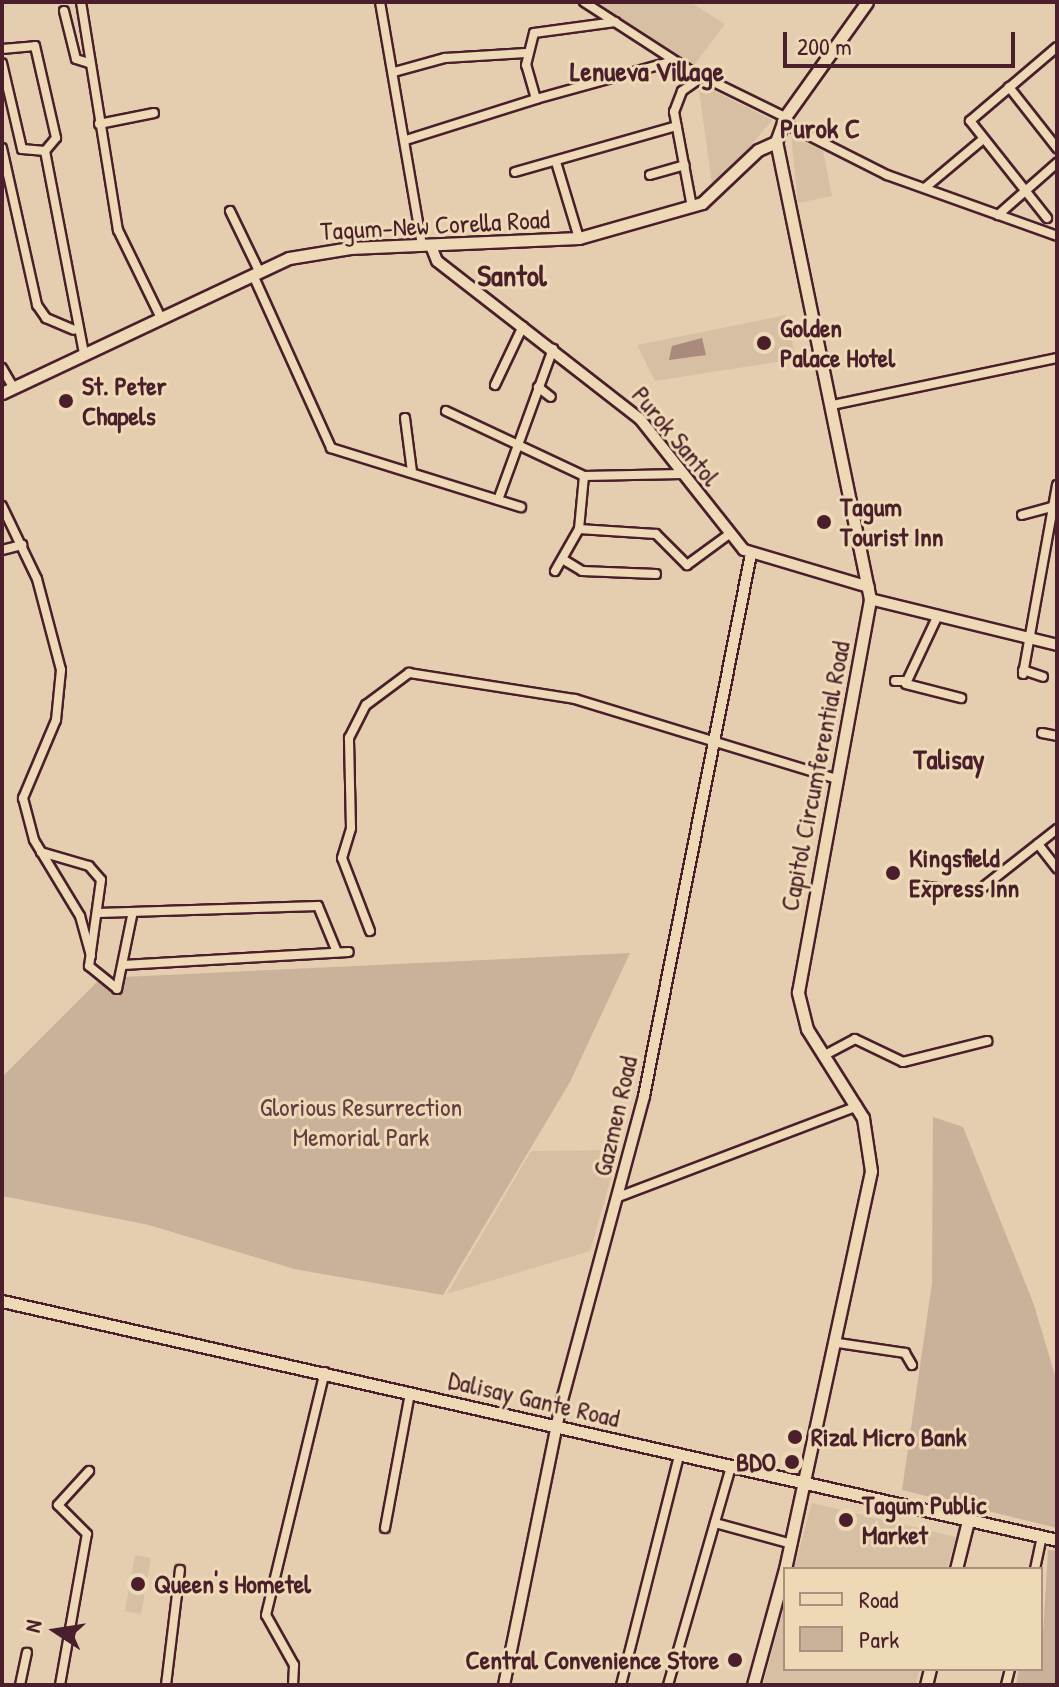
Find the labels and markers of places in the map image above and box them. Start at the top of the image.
place label: Golden Palace Hotel [780,312,895,374]
marker: Golden Palace Hotel [755,334,773,352]
place label: St. Peter Chapels [82,370,167,432]
marker: St. Peter Chapels [57,392,75,410]
place label: Tagum Tourist Inn [840,491,943,552]
marker: Tagum Tourist Inn [815,513,833,531]
place label: Kingsfield Express Inn [909,842,1019,904]
marker: Kingsfield Express Inn [884,864,902,882]
place label: Rizal Micro Bank [811,1421,967,1453]
marker: Rizal Micro Bank [786,1428,804,1446]
place label: BDO [736,1446,776,1478]
marker: BDO [783,1453,801,1471]
place label: Tagum Public Market [862,1489,986,1550]
marker: Tagum Public Market [837,1511,855,1529]
place label: Queen's Hometel [154,1568,311,1600]
marker: Queen's Hometel [129,1575,147,1593]
place label: Central Convenience Store [466,1644,719,1676]
marker: Central Convenience Store [726,1651,744,1669]

